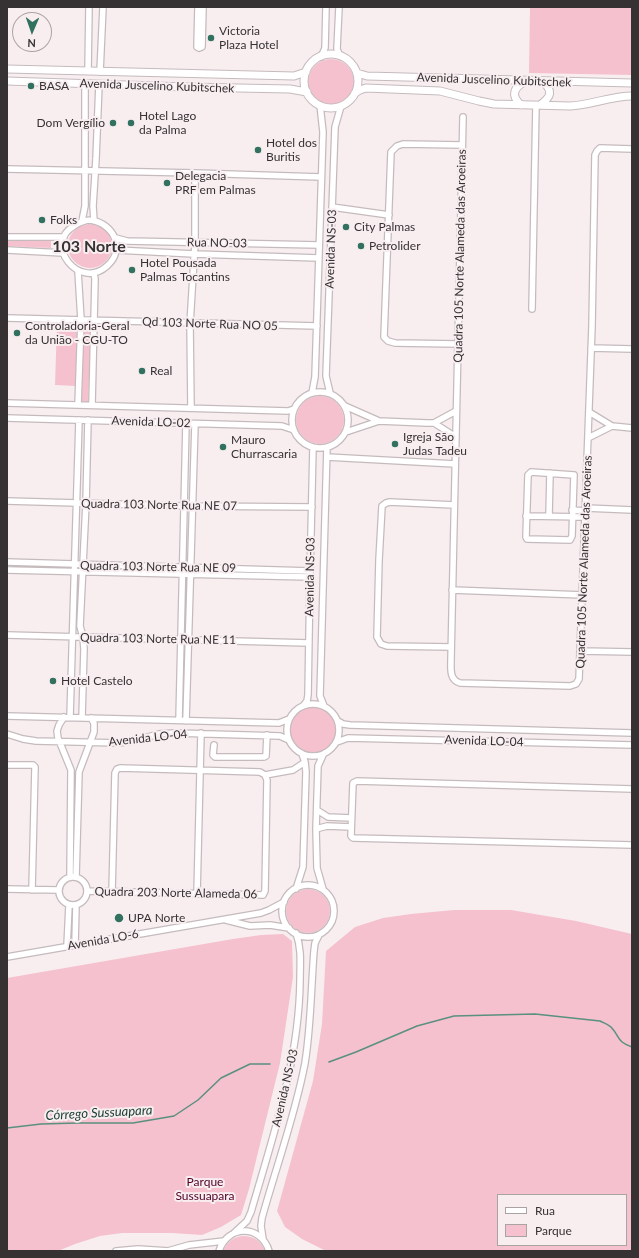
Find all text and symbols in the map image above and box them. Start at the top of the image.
north arrow [12,12,52,52]
place label: Victoria Plaza Hotel [219,24,279,52]
marker: Victoria Plaza Hotel [206,33,216,43]
text: N [27,37,36,50]
street label: Avenida Juscelino Kubitschek [416,70,572,90]
street label: Avenida Juscelino Kubitschek [79,76,235,96]
place label: BASA [39,79,69,93]
marker: BASA [26,81,36,91]
place label: Hotel Lago da Palma [139,109,196,137]
place label: Dom Vergílio [37,116,105,130]
marker: Dom Vergílio [108,118,118,128]
marker: Hotel Lago da Palma [126,118,136,128]
place label: Hotel dos Buritis [266,136,317,164]
marker: Hotel dos Buritis [253,145,263,155]
street label: Quadra 105 Norte Alameda das Aroeiras [451,149,469,363]
place label: Delegacia PRF em Palmas [175,169,256,197]
marker: Delegacia PRF em Palmas [162,178,172,188]
street label: Avenida NS-03 [322,209,340,289]
place label: Folks [50,213,77,227]
marker: Folks [37,215,47,225]
place label: City Palmas [354,220,415,234]
marker: City Palmas [341,222,351,232]
street label: Rua NO-03 [187,235,247,251]
district label: 103 Norte [52,237,126,257]
place label: Petrolider [369,239,421,253]
marker: Petrolider [356,241,366,251]
place label: Hotel Pousada Palmas Tocantins [140,256,230,284]
marker: Hotel Pousada Palmas Tocantins [127,265,137,275]
street label: Qd 103 Norte Rua NO 05 [142,314,278,334]
place label: Controladoria-Geral da União - CGU-TO [25,319,130,347]
marker: Controladoria-Geral da União - CGU-TO [12,328,22,338]
place label: Real [150,364,172,378]
marker: Real [137,366,147,376]
street label: Avenida LO-02 [111,413,191,431]
place label: Igreja São Judas Tadeu [403,430,467,458]
place label: Mauro Churrascaria [231,433,297,461]
marker: Igreja São Judas Tadeu [390,439,400,449]
marker: Mauro Churrascaria [218,442,228,452]
street label: Quadra 105 Norte Alameda das Aroeiras [573,455,595,669]
street label: Quadra 103 Norte Rua NE 07 [81,496,237,514]
street label: Avenida NS-03 [302,537,318,617]
street label: Quadra 103 Norte Rua NE 09 [80,558,236,576]
street label: Quadra 103 Norte Rua NE 11 [80,630,236,648]
place label: Hotel Castelo [61,674,133,688]
marker: Hotel Castelo [48,676,58,686]
street label: Avenida LO-04 [108,727,188,749]
street label: Avenida LO-04 [444,732,524,750]
street label: Quadra 203 Norte Alameda 06 [95,884,257,902]
place label: UPA Norte [128,911,185,925]
marker: UPA Norte [113,912,125,924]
street label: Avenida LO-6 [66,927,140,953]
street label: Avenida NS-03 [269,1048,301,1128]
water label: Córrego Sussuapara [45,1102,153,1124]
park label: Parque Sussuapara [175,1175,235,1203]
legend [497,1194,627,1246]
text: Rua [535,1203,555,1218]
text: Parque [535,1223,572,1238]

